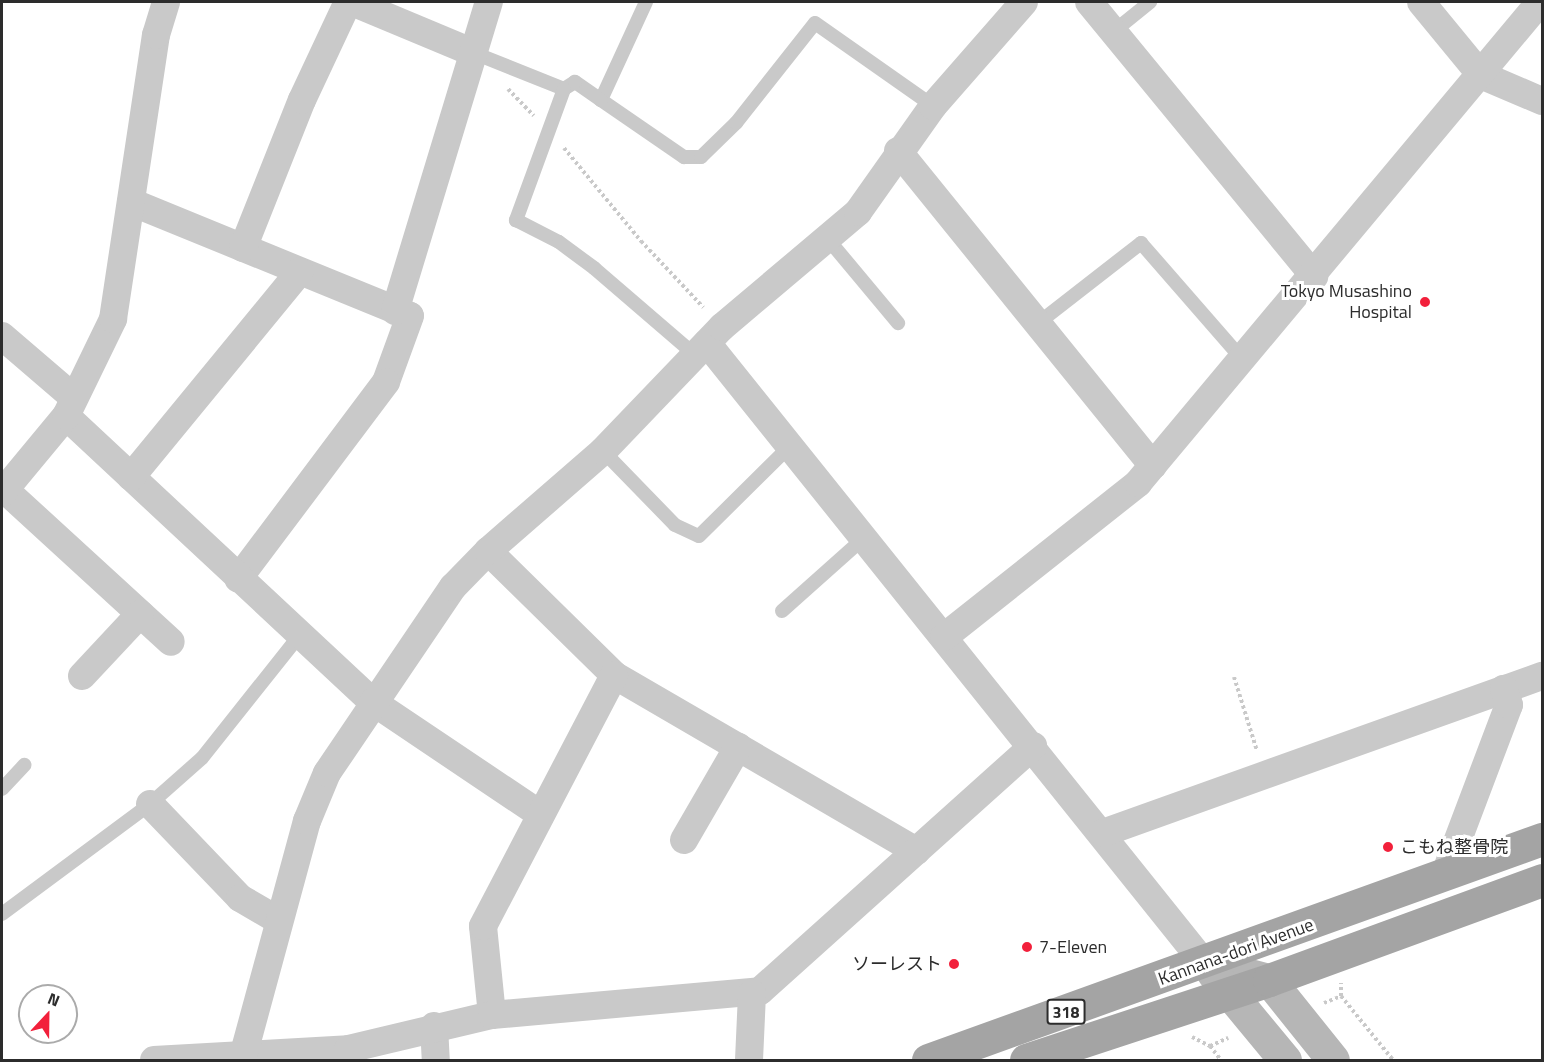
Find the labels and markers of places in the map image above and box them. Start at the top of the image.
place label: Tokyo Musashino Hospital [1281,281,1412,324]
marker: Tokyo Musashino Hospital [1416,293,1434,311]
place label: こもね整骨院 [1400,836,1508,858]
marker: こもね整骨院 [1381,840,1395,854]
place label: 7-Eleven [1039,936,1107,958]
marker: 7-Eleven [1020,940,1034,954]
place label: ソーレスト [852,953,942,975]
marker: ソーレスト [947,957,961,971]

